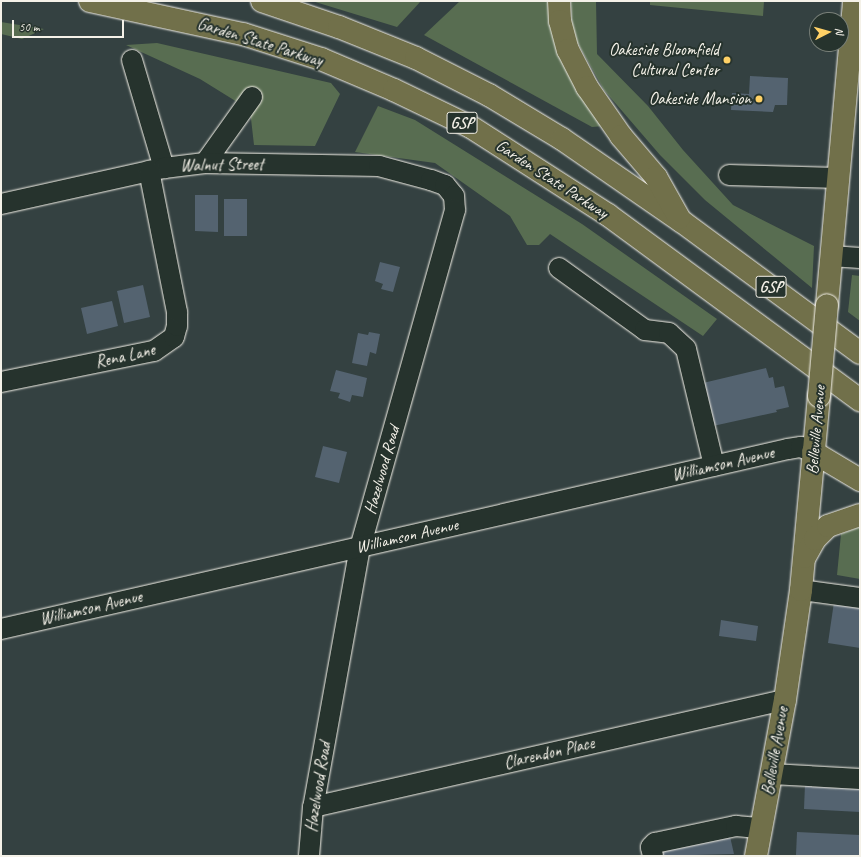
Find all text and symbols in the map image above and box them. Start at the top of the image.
scale bar [14,12,126,38]
north arrow [809,12,849,52]
street label: Garden State Parkway [194,13,326,71]
text: 50 m [19,19,39,35]
text: N [833,27,847,35]
place label: Oakeside Bloomfield Cultural Center [609,40,719,80]
marker: Oakeside Bloomfield Cultural Center [722,55,732,65]
place label: Oakeside Mansion [648,89,751,109]
marker: Oakeside Mansion [754,94,764,104]
road number: GSP [446,109,478,137]
street label: Garden State Parkway [491,135,613,223]
street label: Walnut Street [180,154,264,176]
road number: GSP [755,273,787,301]
street label: Rena Lane [93,339,157,373]
street label: Belleville Avenue [802,385,830,475]
street label: Hazelwood Road [360,424,404,516]
street label: Williamson Avenue [670,442,776,486]
street label: Williamson Avenue [354,514,460,558]
street label: Williamson Avenue [38,586,144,630]
street label: Belleville Avenue [757,705,793,797]
street label: Clarendon Place [502,733,596,773]
street label: Hazelwood Road [301,741,335,833]

